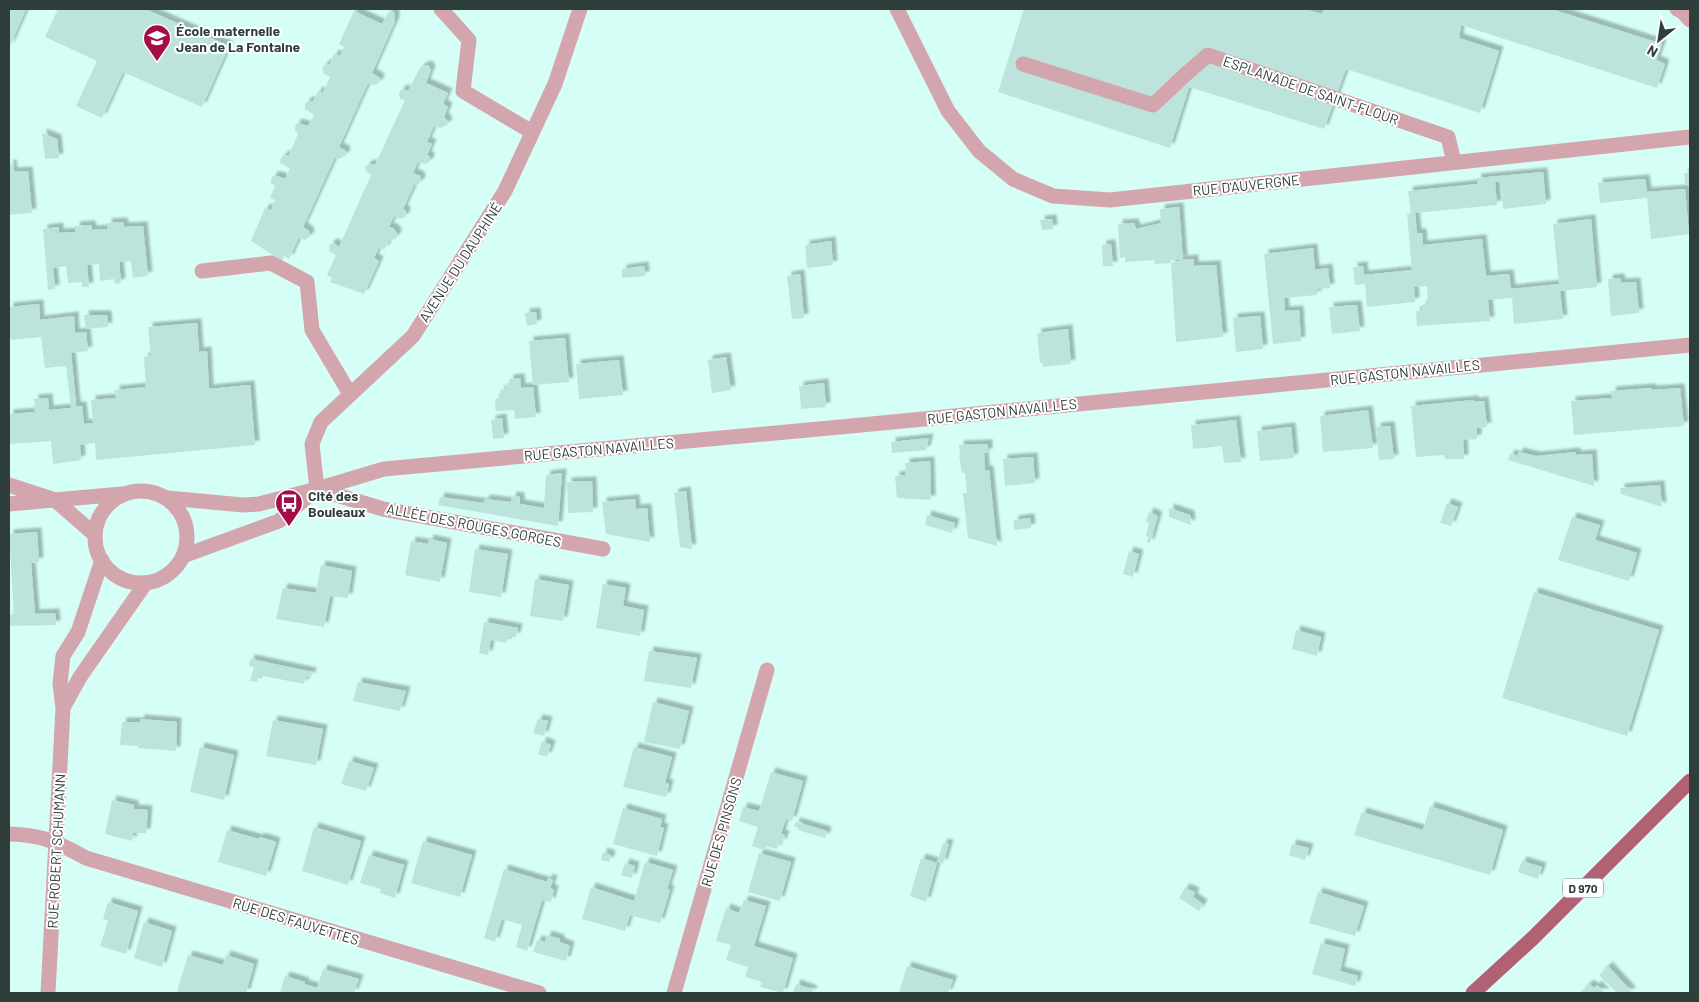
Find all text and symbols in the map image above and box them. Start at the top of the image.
north arrow [1634,15,1684,65]
place label: École maternelle Jean de La Fontaine [176,22,301,55]
school or university icon: École maternelle Jean de La Fontaine [142,23,172,62]
text: N [1644,42,1661,61]
street label: ESPLANADE DE SAINT-FLOUR [1221,52,1401,128]
street label: RUE D'AUVERGNE [1192,171,1300,199]
street label: AVENUE DU DAUPHINÉ [415,199,505,325]
street label: RUE GASTON NAVAILLES [1329,356,1481,388]
street label: RUE GASTON NAVAILLES [926,395,1078,427]
street label: RUE GASTON NAVAILLES [523,434,675,464]
place label: Cité des Bouleaux [308,487,366,520]
bus stop icon: Cité des Bouleaux [274,488,304,527]
street label: ALLÉE DES ROUGES GORGES [385,500,563,550]
street label: RUE ROBERT SCHUMANN [43,773,69,929]
street label: RUE DES PINSONS [697,775,745,889]
road number: D 970 [1563,878,1603,898]
street label: RUE DES FAUVETTES [231,894,361,948]

